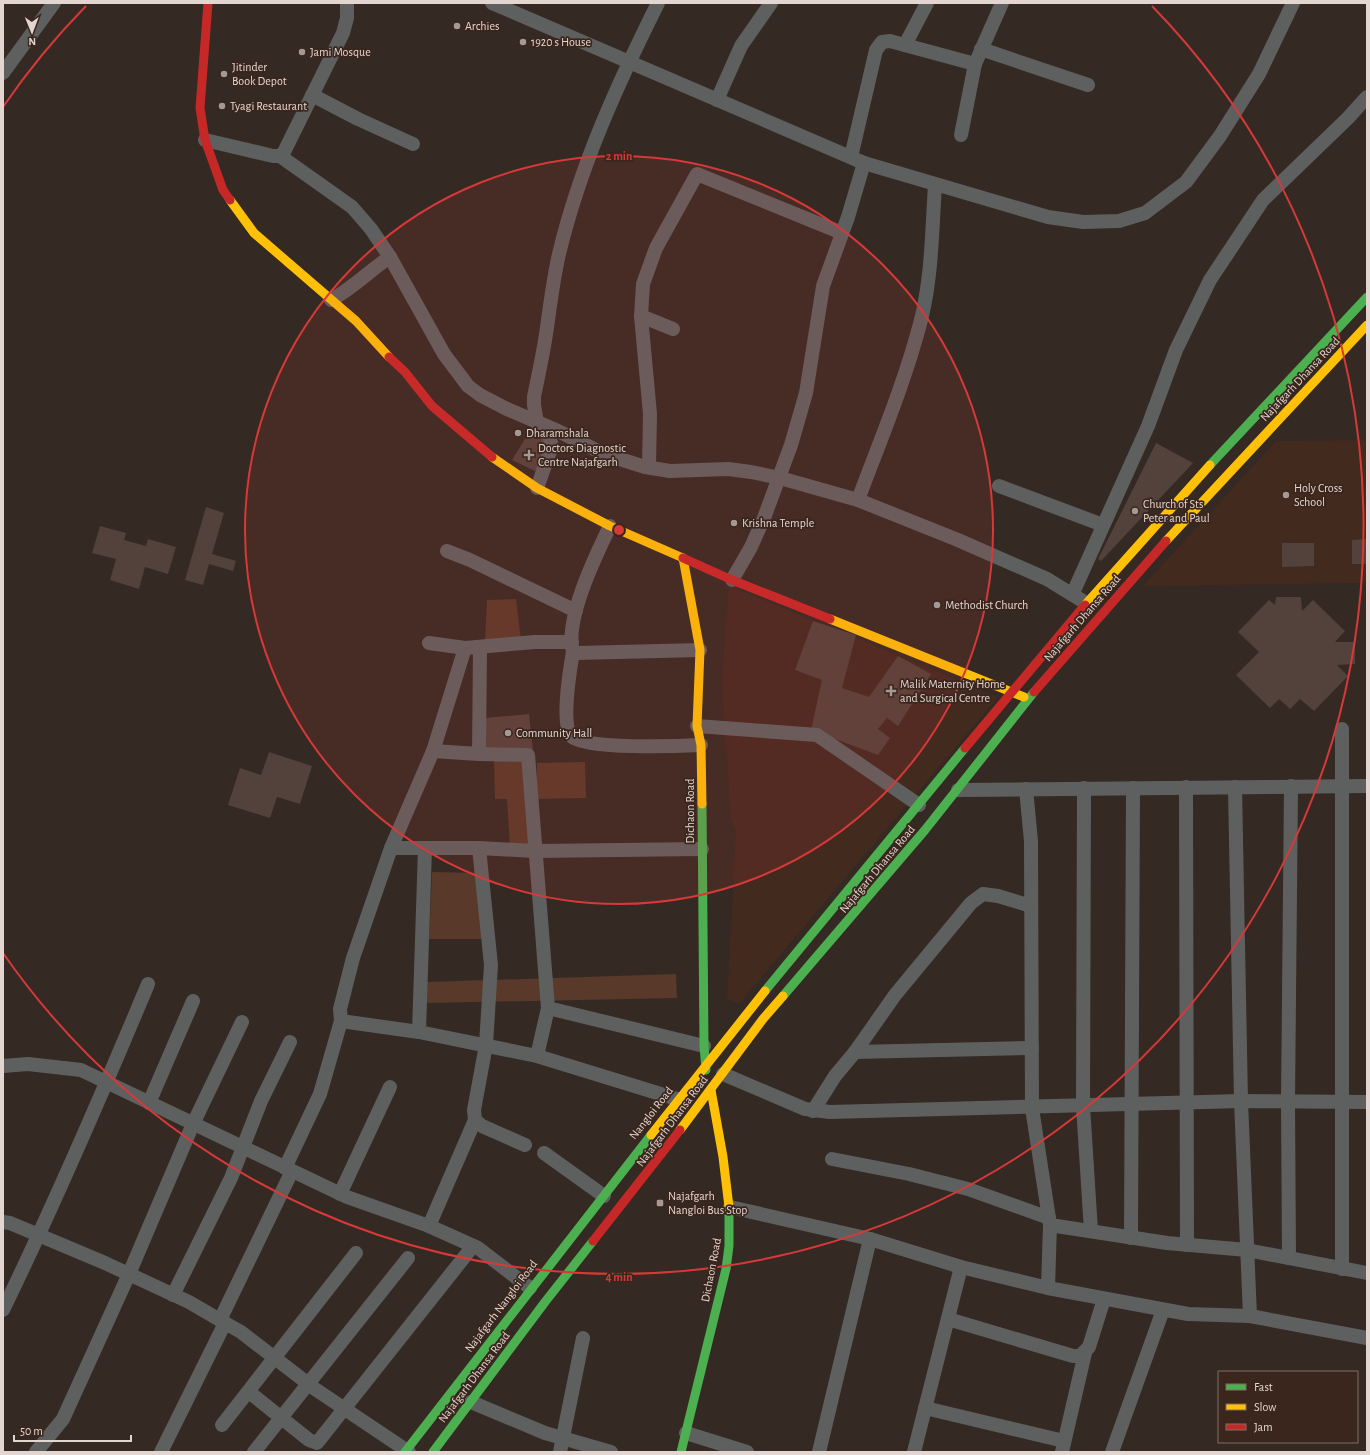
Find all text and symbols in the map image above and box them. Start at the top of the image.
north arrow [12,12,52,52]
place label: Archies [465,20,499,32]
marker: Archies [452,21,462,31]
text: N [28,36,36,47]
place label: 1920 s House [531,36,591,48]
marker: 1920 s House [518,37,528,47]
place label: Jami Mosque [310,46,371,58]
marker: Jami Mosque [297,47,307,57]
place label: Jitinder Book Depot [232,61,287,87]
marker: Jitinder Book Depot [219,69,229,79]
place label: Tyagi Restaurant [230,100,307,113]
marker: Tyagi Restaurant [217,101,227,111]
text: 2 min [606,150,632,162]
street label: Najafgarh Dhansa Road [1258,335,1343,424]
place label: Dharamshala [526,427,589,439]
marker: Dharamshala [513,428,523,438]
place label: Doctors Diagnostic Centre Najafgarh [538,442,626,469]
marker: Doctors Diagnostic Centre Najafgarh [523,449,535,461]
place label: Holy Cross School [1294,482,1343,508]
marker: Holy Cross School [1281,490,1291,500]
place label: Church of Sts Peter and Paul [1143,498,1210,524]
marker: Church of Sts Peter and Paul [1130,506,1140,516]
place label: Krishna Temple [742,517,814,529]
marker: Krishna Temple [729,518,739,528]
centre of rings [612,523,626,537]
street label: Najafgarh Dhansa Road [1041,572,1123,664]
place label: Methodist Church [945,599,1028,611]
marker: Methodist Church [932,600,942,610]
place label: Malik Maternity Home and Surgical Centre [900,678,1005,704]
marker: Malik Maternity Home and Surgical Centre [885,685,897,697]
place label: Community Hall [516,727,592,740]
marker: Community Hall [503,728,513,738]
street label: Dichaon Road [684,779,696,843]
street label: Najafgarh Dhansa Road [837,823,918,916]
street label: Najafgarh Dhansa Road [634,1073,711,1169]
street label: Nangloi Road [627,1084,675,1142]
place label: Najafgarh Nangloi Bus Stop [668,1190,747,1216]
marker: Najafgarh Nangloi Bus Stop [655,1198,665,1208]
street label: Dichaon Road [699,1237,723,1303]
street label: Najafgarh Nangloi Road [463,1258,540,1355]
text: 4 min [605,1271,633,1283]
street label: Najafgarh Dhansa Road [436,1329,513,1425]
legend [1218,1371,1358,1443]
text: Fast [1254,1381,1273,1393]
text: Slow [1254,1401,1276,1413]
scale bar [14,1417,131,1443]
text: Jam [1254,1421,1273,1433]
text: 50 m [20,1425,43,1437]

